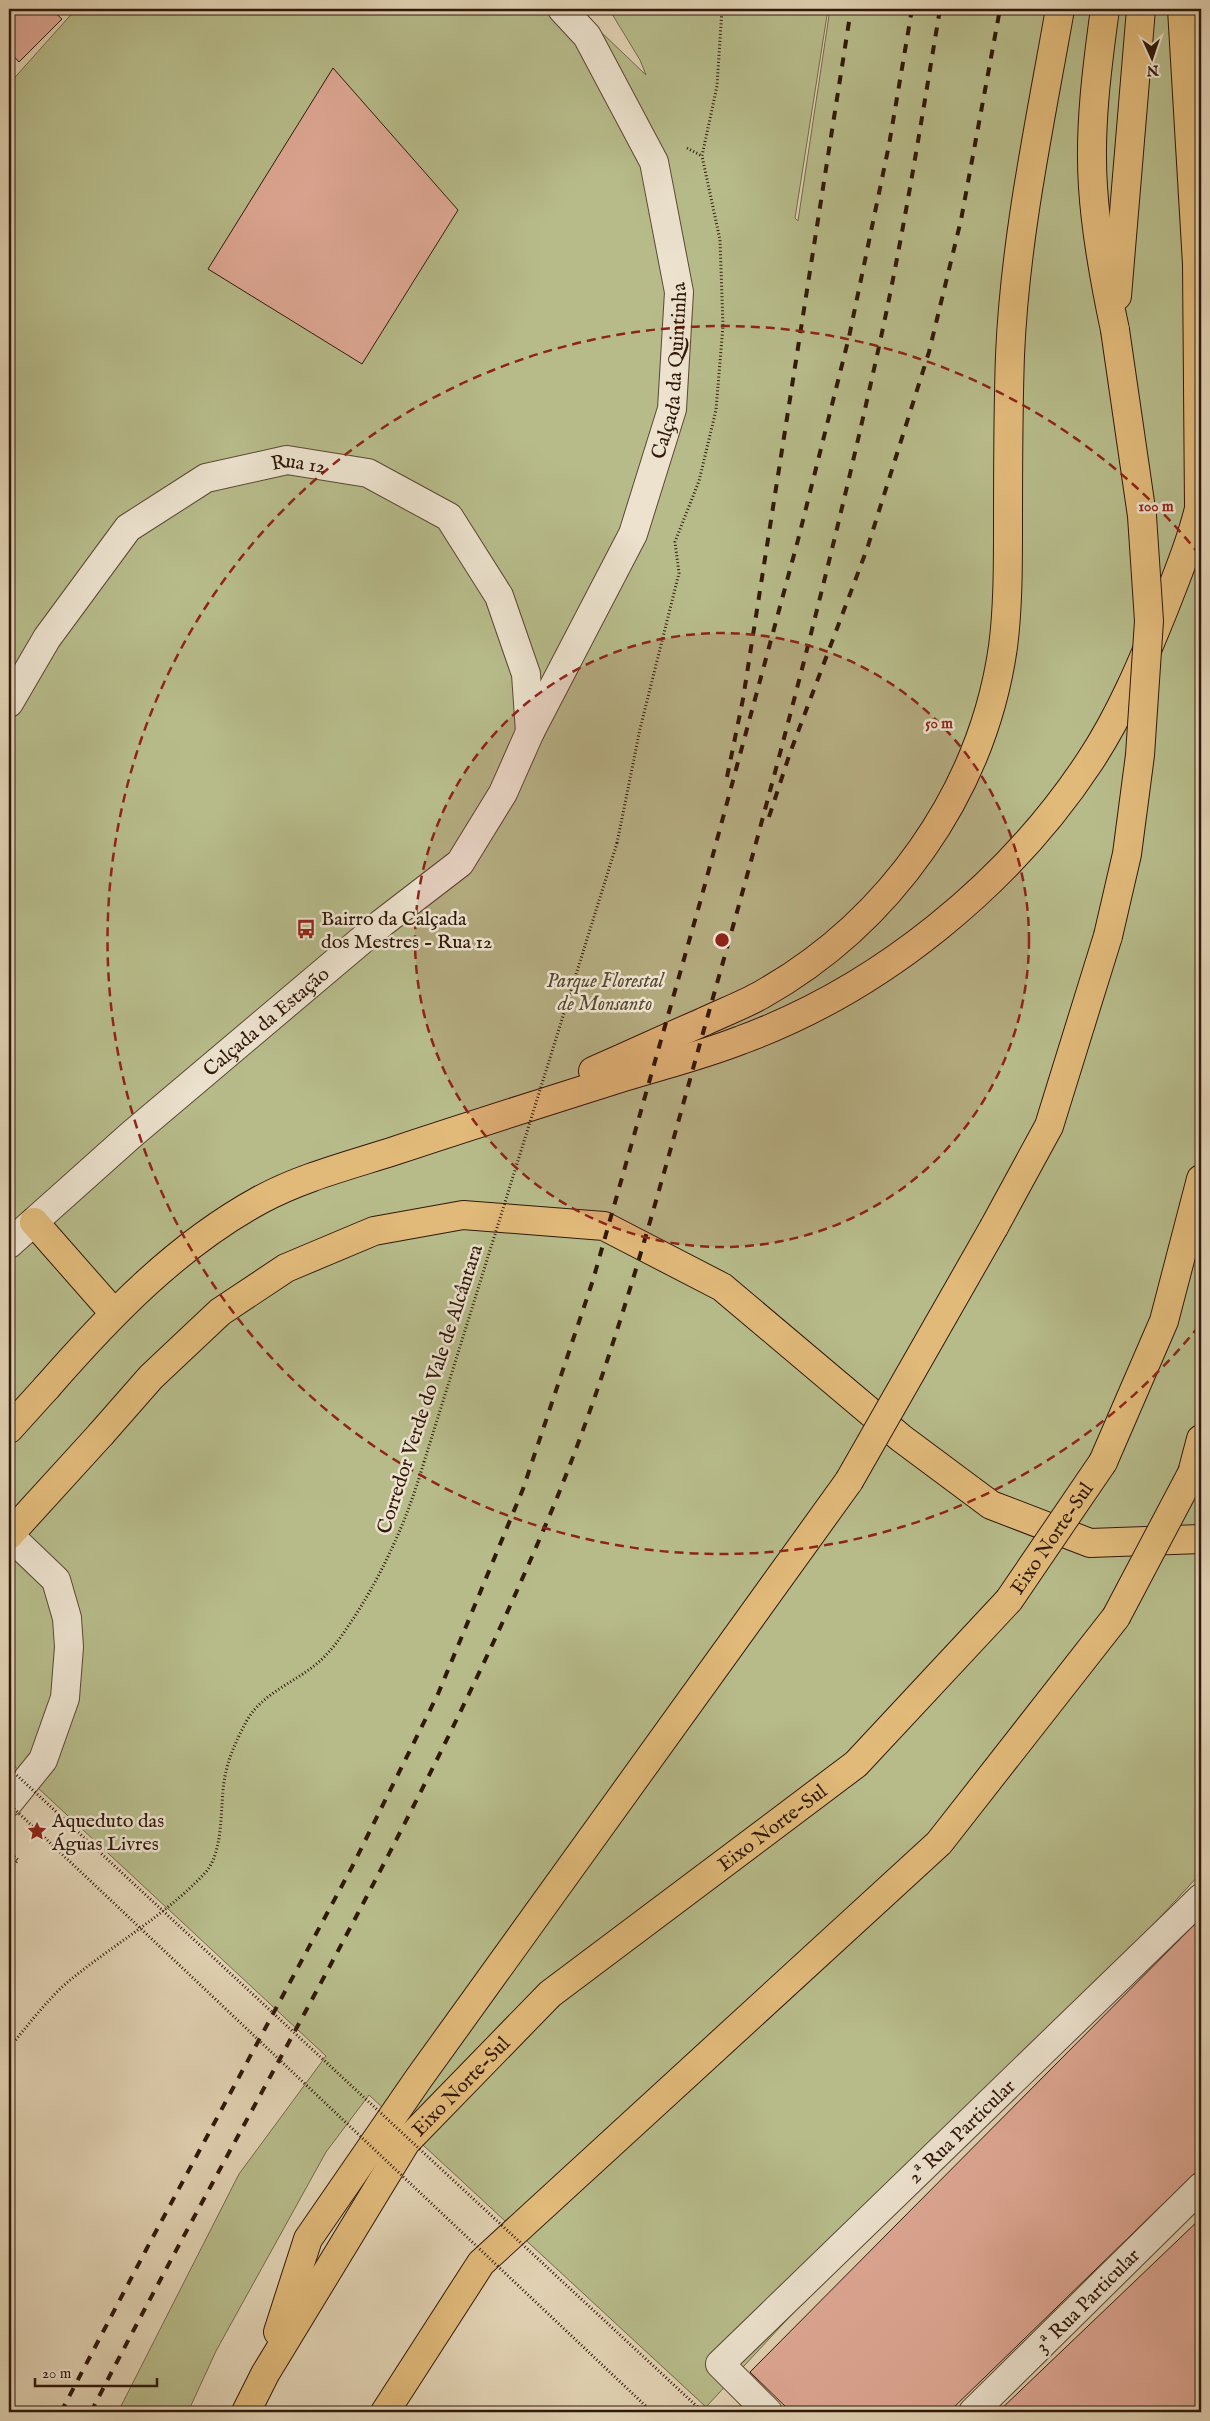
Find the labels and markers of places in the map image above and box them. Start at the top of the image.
place label: Bairro da Calçada dos Mestres - Rua 12 [321,907,492,955]
bus stop icon: Bairro da Calçada dos Mestres - Rua 12 [295,918,317,940]
centre of rings [713,931,731,949]
place label: Aqueduto das Águas Livres [51,1809,164,1857]
place icon: Aqueduto das Águas Livres [26,1820,48,1842]

